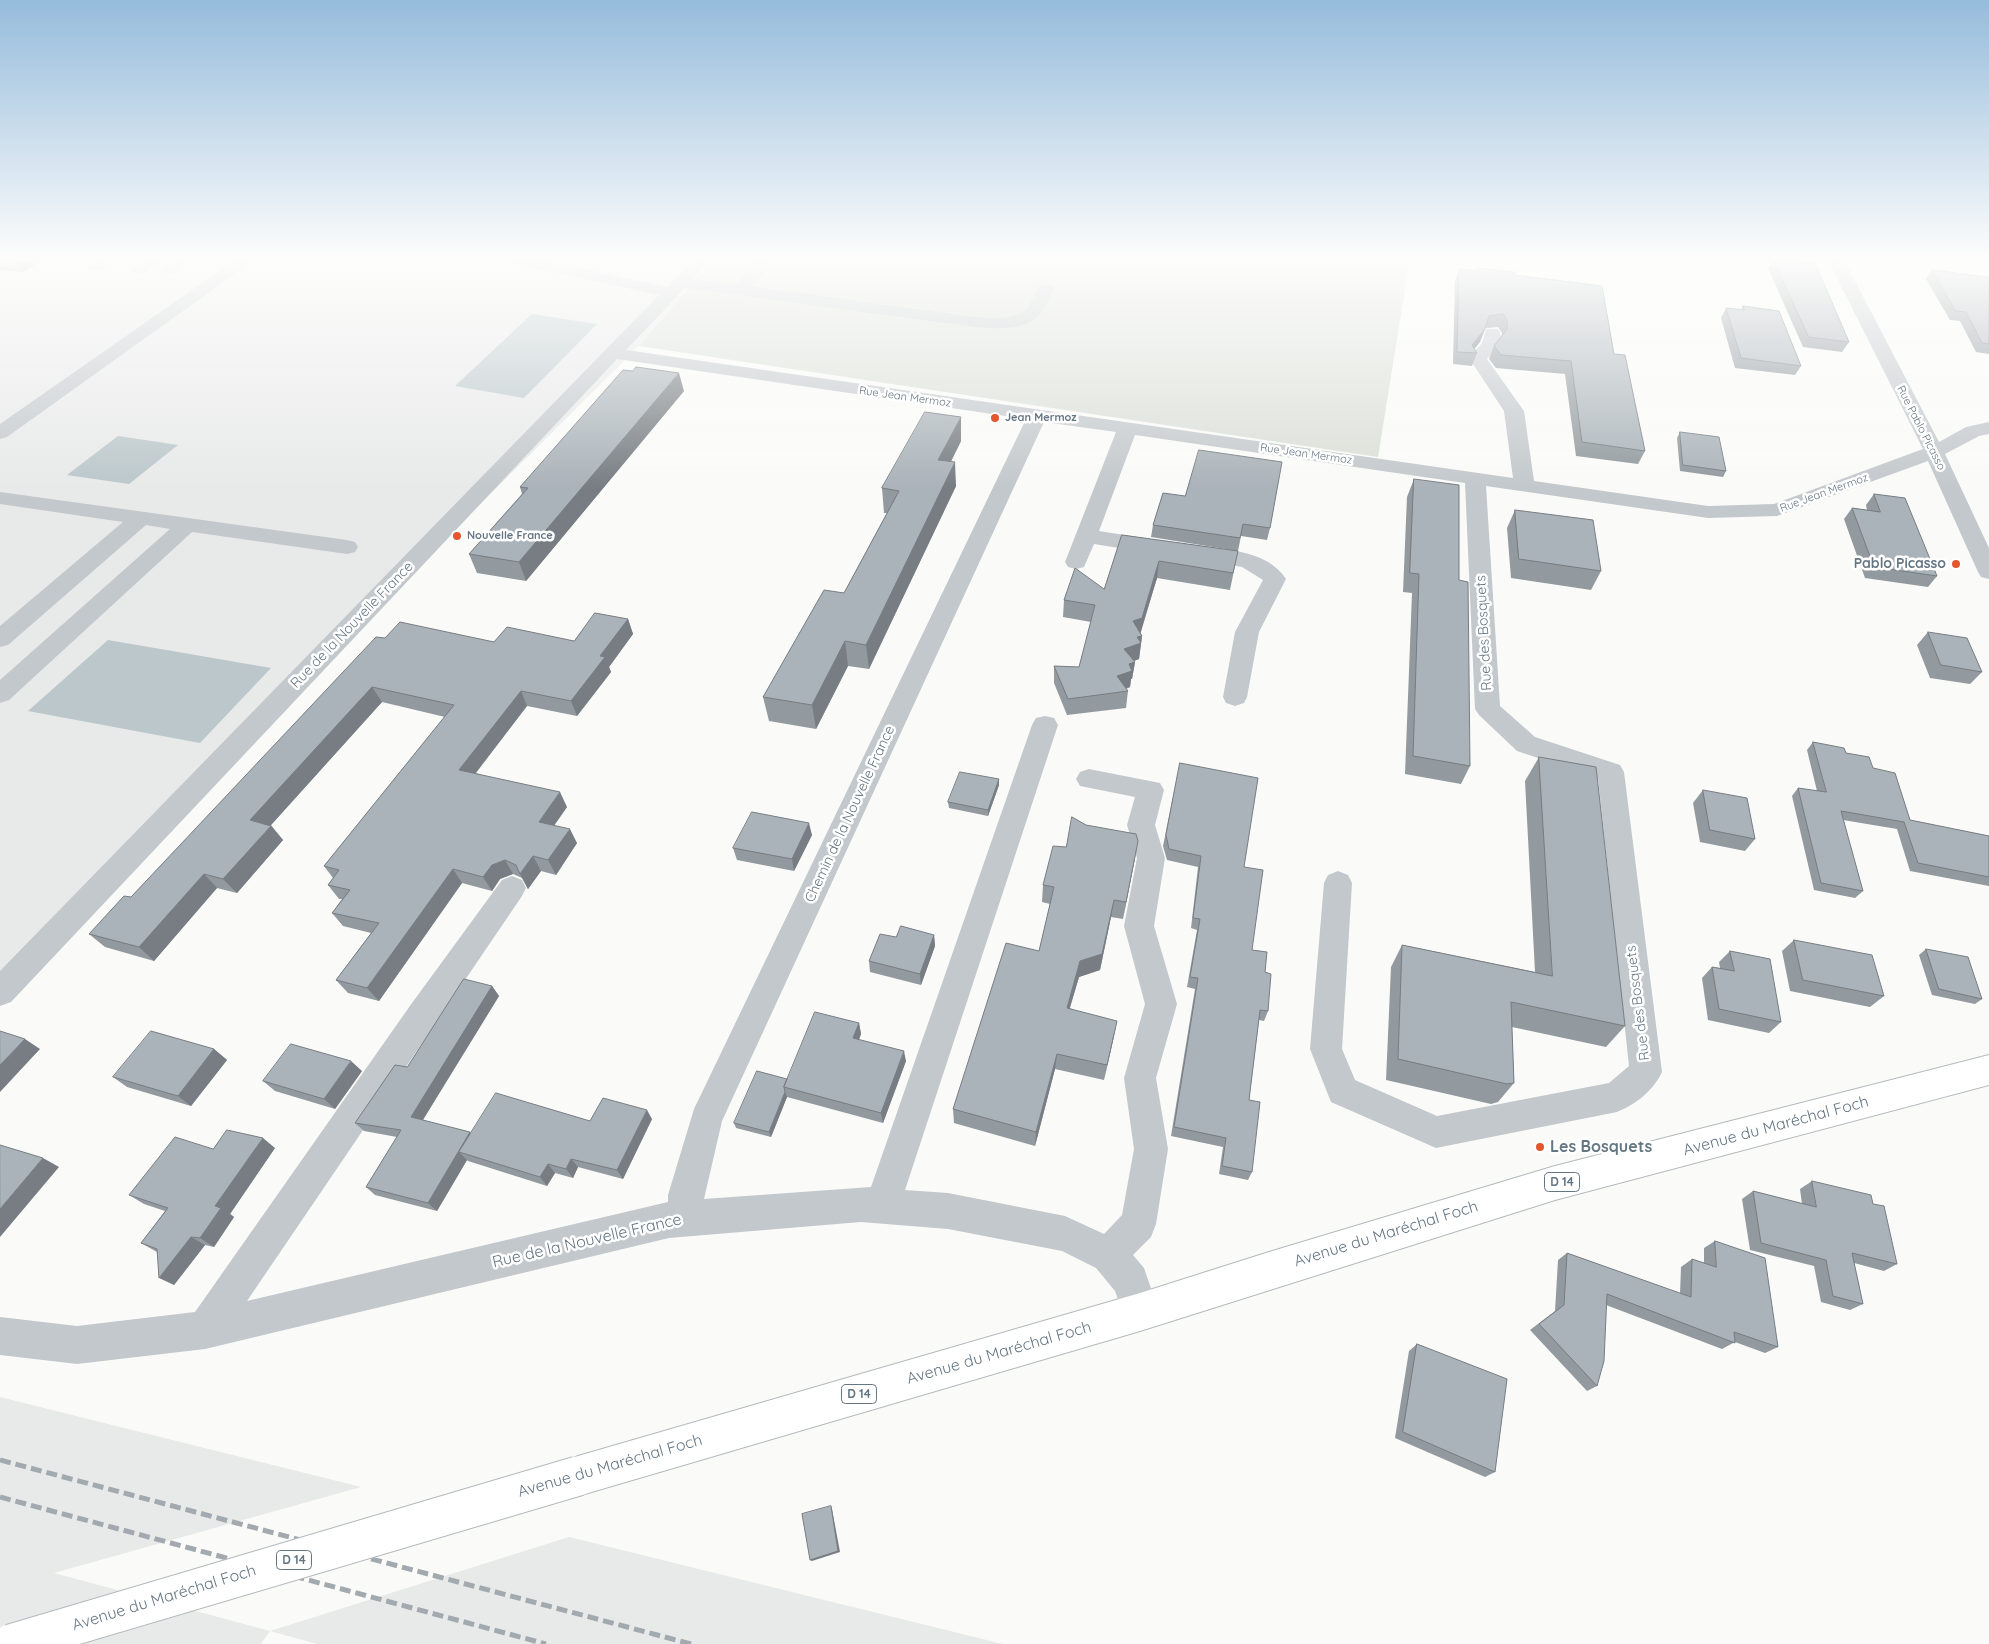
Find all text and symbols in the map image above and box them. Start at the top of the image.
street label: Rue Jean Mermoz [858,384,952,410]
street label: Rue Pablo Picasso [1894,384,1948,472]
place label: Jean Mermoz [1005,411,1077,425]
marker: Jean Mermoz [989,412,1001,424]
street label: Rue Jean Mermoz [1259,441,1353,467]
street label: Rue Jean Mermoz [1778,471,1870,515]
place label: Nouvelle France [467,529,553,543]
marker: Nouvelle France [451,530,463,542]
place label: Pablo Picasso [1854,556,1946,572]
street label: Rue de la Nouvelle France [287,558,417,692]
marker: Pablo Picasso [1950,558,1962,570]
street label: Rue des Bosquets [1473,575,1495,691]
street label: Chemin de la Nouvelle France [802,723,898,905]
street label: Rue des Bosquets [1623,945,1653,1061]
street label: Avenue du Maréchal Foch [1681,1092,1871,1160]
place label: Les Bosquets [1550,1137,1652,1157]
marker: Les Bosquets [1534,1141,1546,1153]
road number: D 14 [1544,1172,1580,1192]
street label: Avenue du Maréchal Foch [1292,1197,1480,1271]
street label: Rue de la Nouvelle France [491,1210,683,1272]
street label: Avenue du Maréchal Foch [904,1317,1094,1389]
road number: D 14 [842,1385,876,1404]
street label: Avenue du Maréchal Foch [515,1430,705,1502]
road number: D 14 [276,1550,312,1570]
street label: Avenue du Maréchal Foch [70,1561,258,1635]

